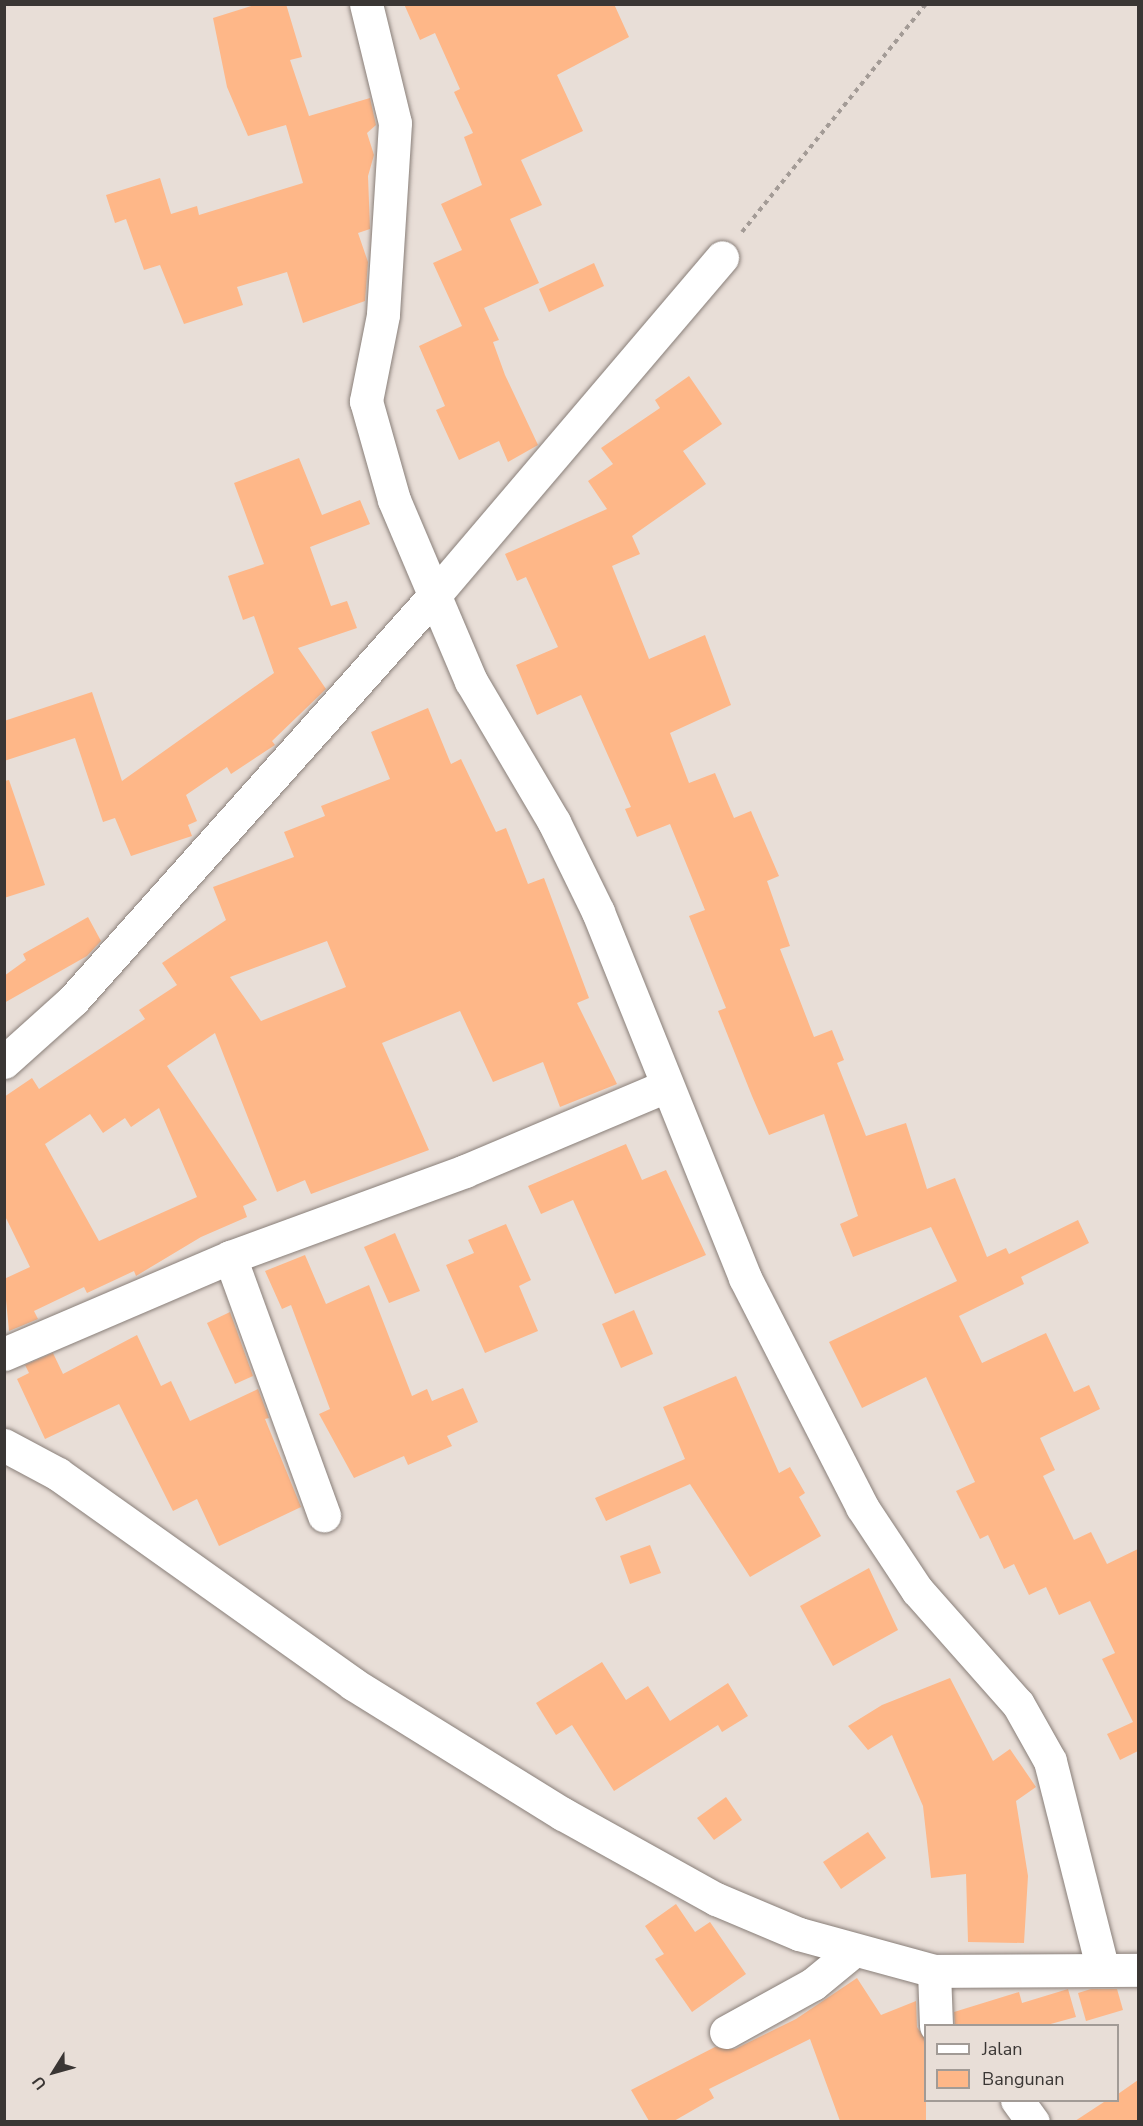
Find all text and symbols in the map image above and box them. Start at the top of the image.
legend [924,2024,1119,2102]
text: Jalan [982,2037,1022,2061]
north arrow [24,2042,84,2102]
text: Bangunan [982,2067,1065,2091]
text: U [27,2071,52,2094]

